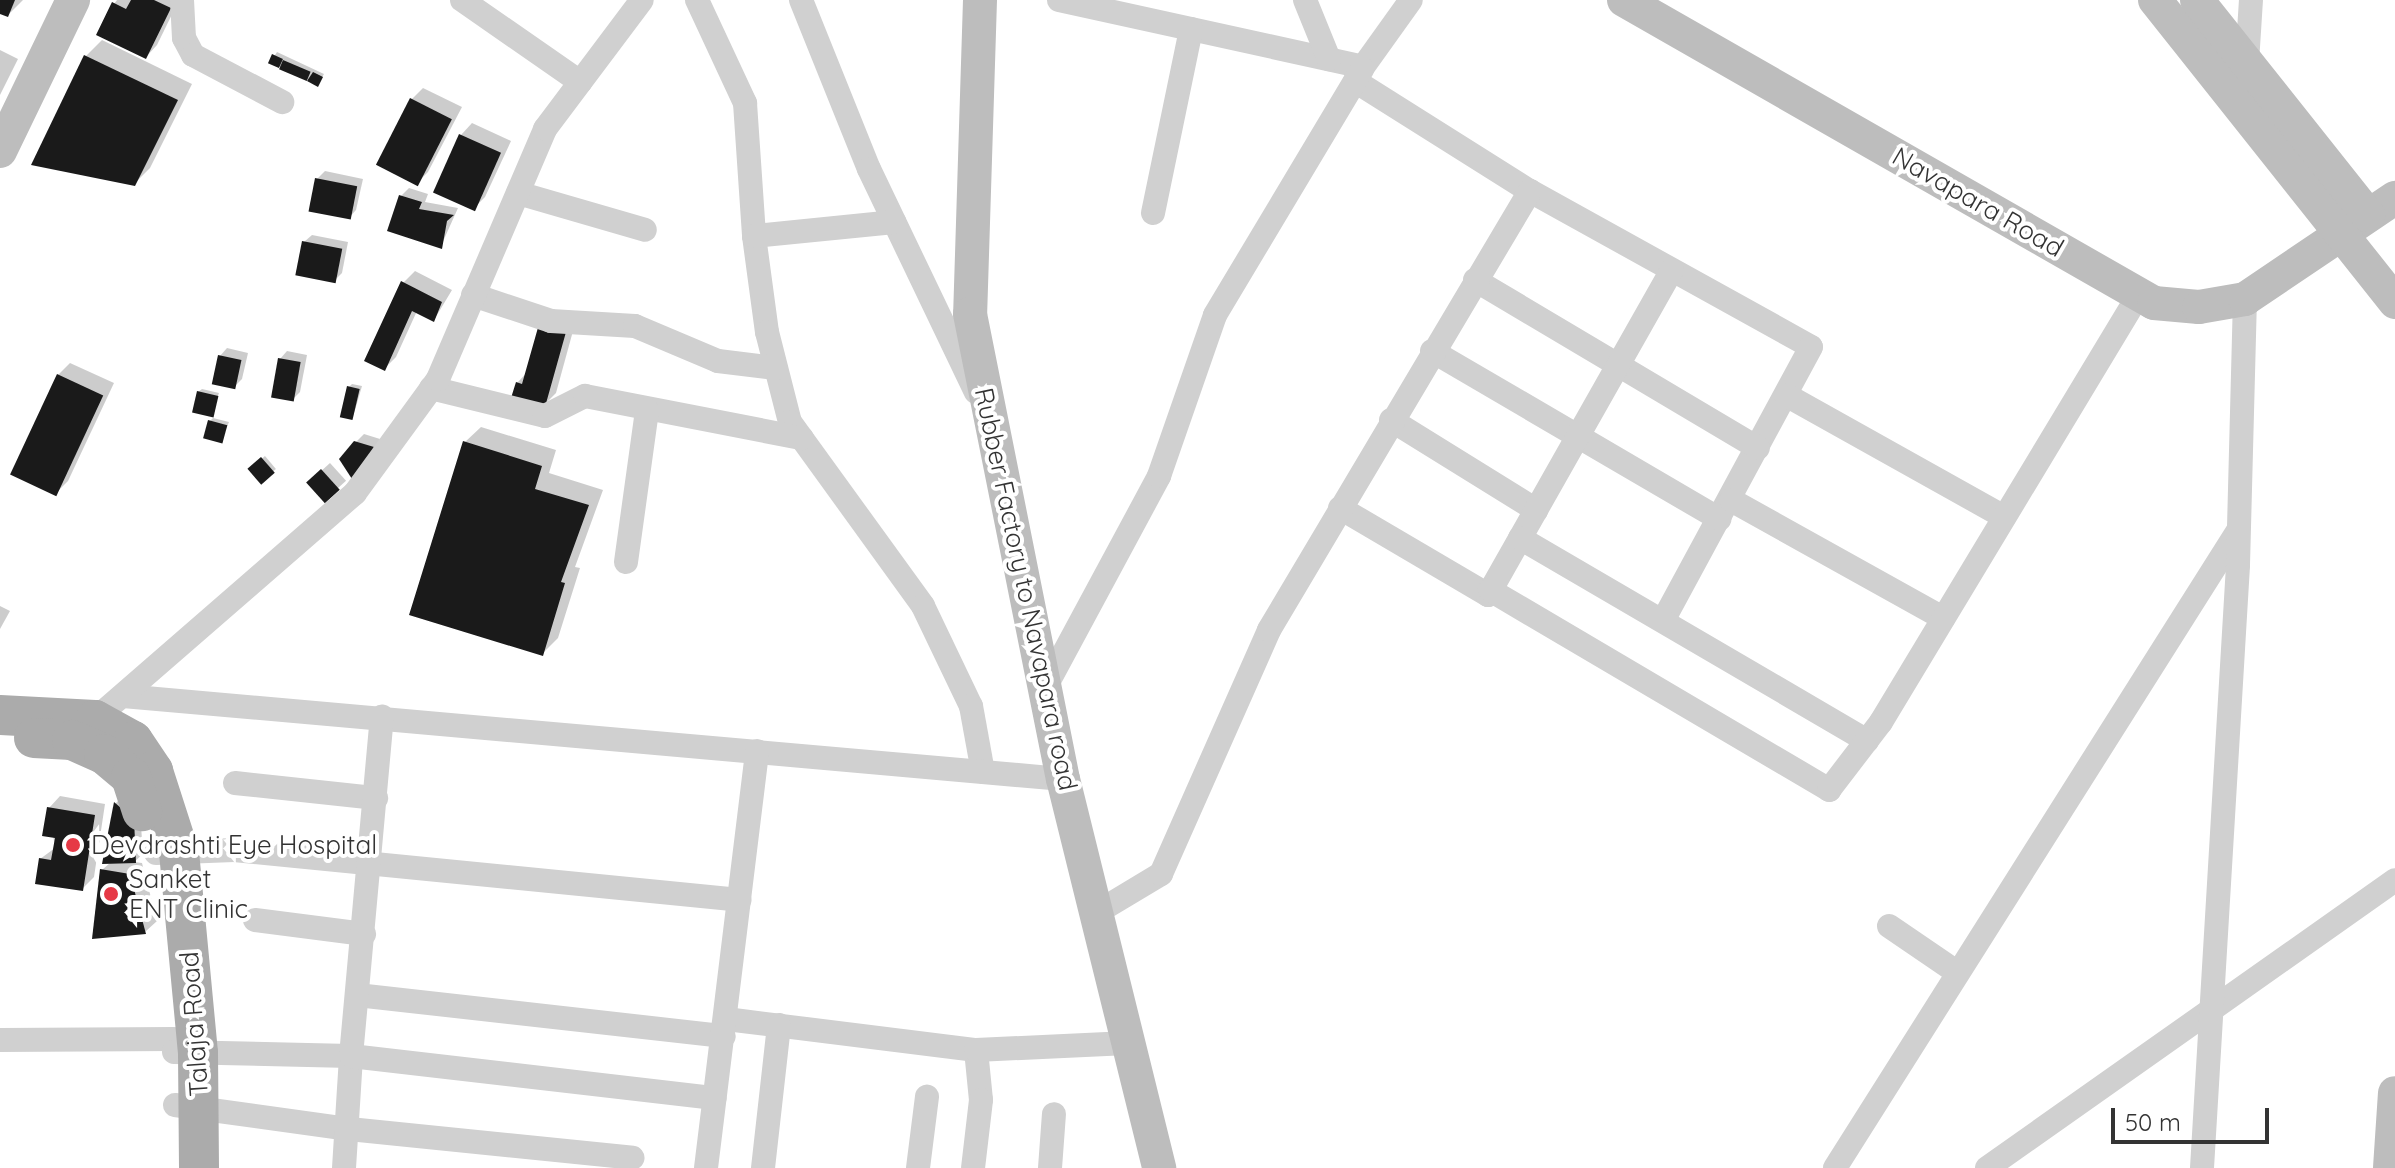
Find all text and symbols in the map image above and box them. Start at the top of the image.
street label: Navapara Road [1887,140,2069,264]
street label: Rubber Factory to Navapara road [968,385,1084,793]
place label: Devdrashti Eye Hospital [91,829,377,861]
marker: Devdrashti Eye Hospital [62,834,84,856]
place label: Sanket ENT Clinic [129,863,248,924]
marker: Sanket ENT Clinic [100,883,122,905]
street label: Talaja Road [173,951,215,1097]
scale bar [2115,1092,2273,1142]
text: 50 m [2125,1107,2181,1137]

